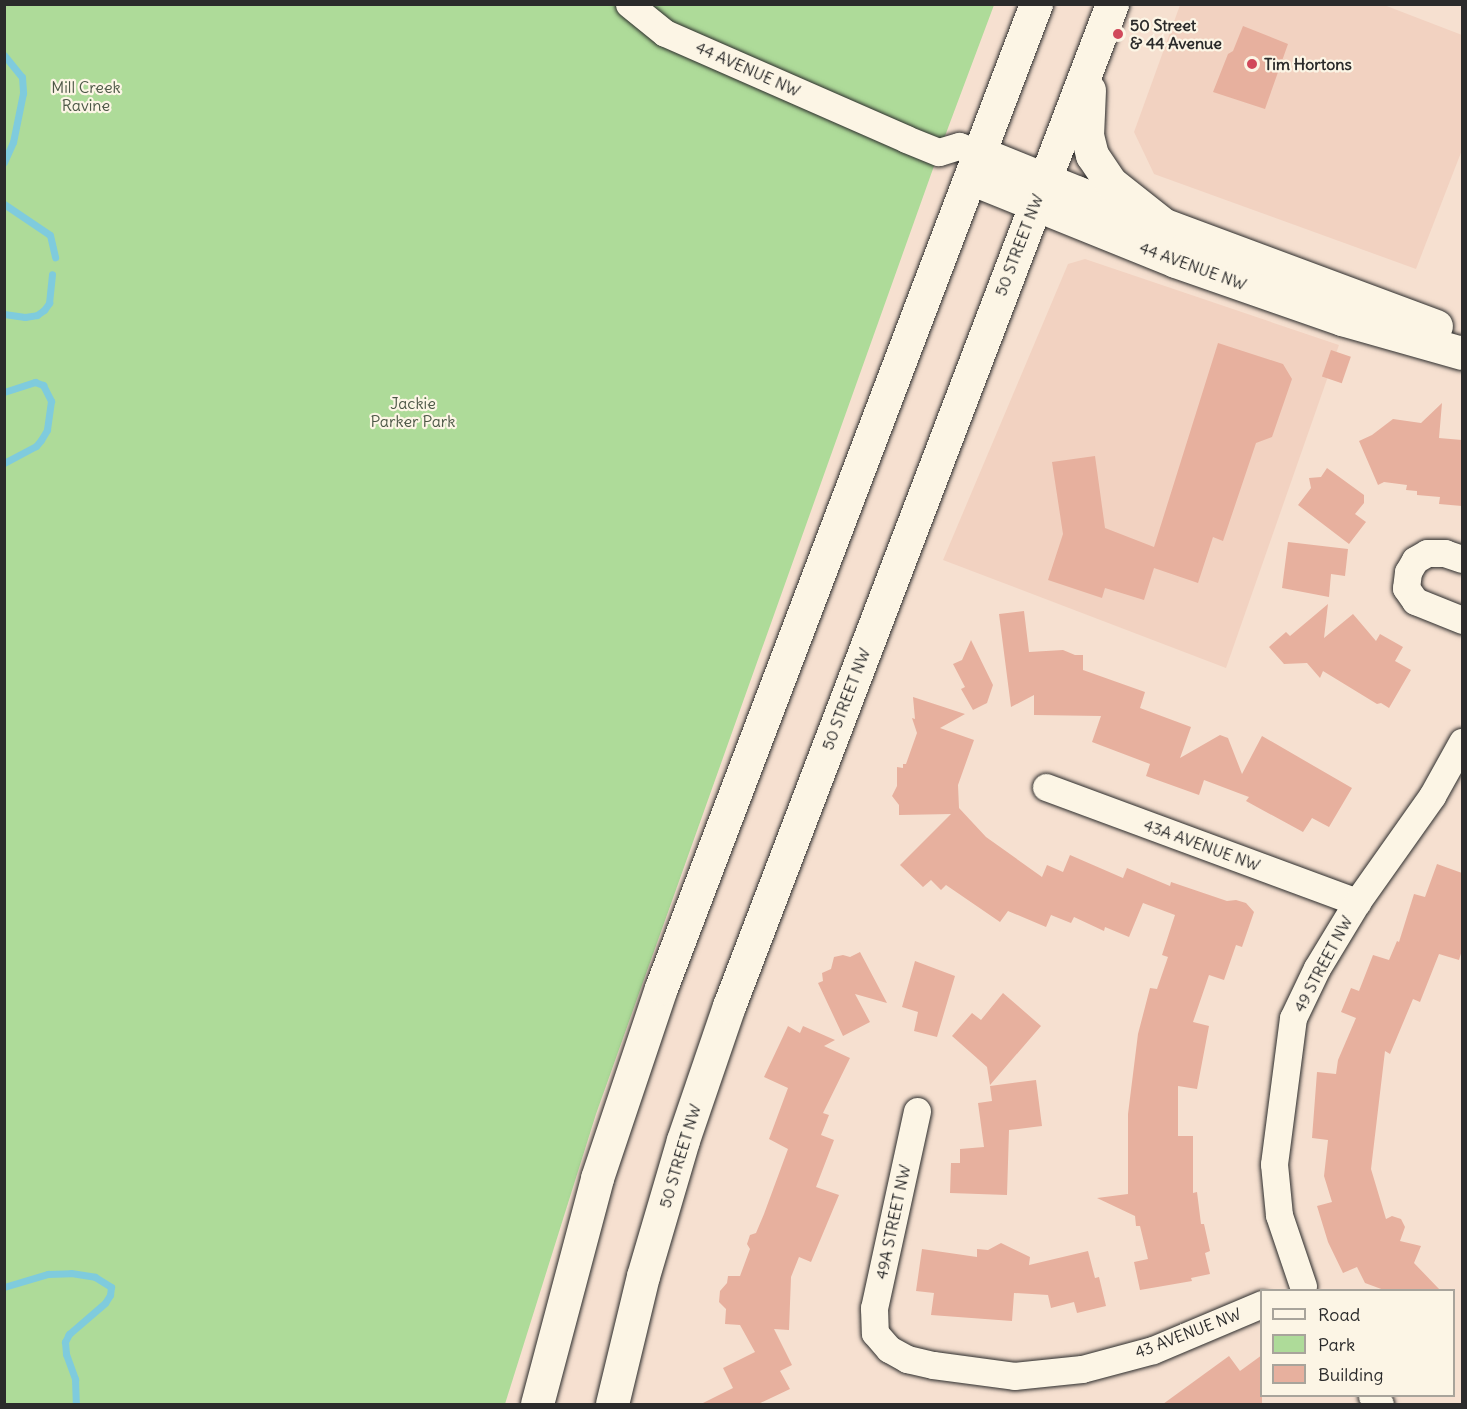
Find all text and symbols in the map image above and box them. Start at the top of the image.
place label: 50 Street & 44 Avenue [1130,15,1222,53]
marker: 50 Street & 44 Avenue [1111,27,1125,41]
street label: 44 AVENUE NW [693,37,803,101]
place label: Tim Hortons [1264,54,1352,74]
marker: Tim Hortons [1245,57,1259,71]
park label: Mill Creek Ravine [51,77,121,115]
street label: 50 STREET NW [991,191,1047,299]
street label: 44 AVENUE NW [1137,238,1249,294]
park label: Jackie Parker Park [371,393,455,431]
street label: 50 STREET NW [818,645,874,753]
street label: 43A AVENUE NW [1141,815,1263,875]
street label: 49 STREET NW [1290,913,1356,1015]
street label: 50 STREET NW [655,1102,705,1210]
street label: 49A STREET NW [872,1163,914,1281]
legend [1260,1289,1455,1397]
text: Road [1318,1303,1360,1326]
street label: 43 AVENUE NW [1132,1304,1244,1362]
text: Park [1318,1333,1355,1356]
text: Building [1318,1363,1383,1386]

